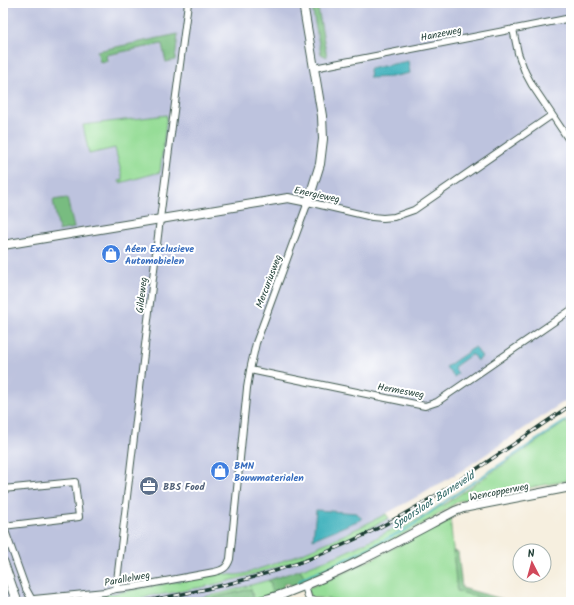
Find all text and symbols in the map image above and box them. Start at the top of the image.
street label: Hanzeweg [419,22,463,46]
street label: Energieweg [292,182,341,208]
place label: Aéen Exclusieve Automobielen [125,241,194,269]
shop icon: Aéen Exclusieve Automobielen [100,243,122,265]
street label: Mercuriusweg [251,252,286,310]
street label: Gildeweg [132,276,152,314]
street label: Hermesweg [376,379,426,403]
place label: BMN Bouwmaterialen [234,458,304,486]
shop icon: BMN Bouwmaterialen [209,460,231,482]
water label: Spoorsloot Barneveld [389,466,480,534]
office icon: BBS Food [138,475,160,497]
street label: Wencopperweg [468,478,530,506]
place label: BBS Food [163,479,205,495]
north arrow [512,543,552,583]
text: N [527,545,536,563]
street label: Parallelweg [103,567,151,591]

